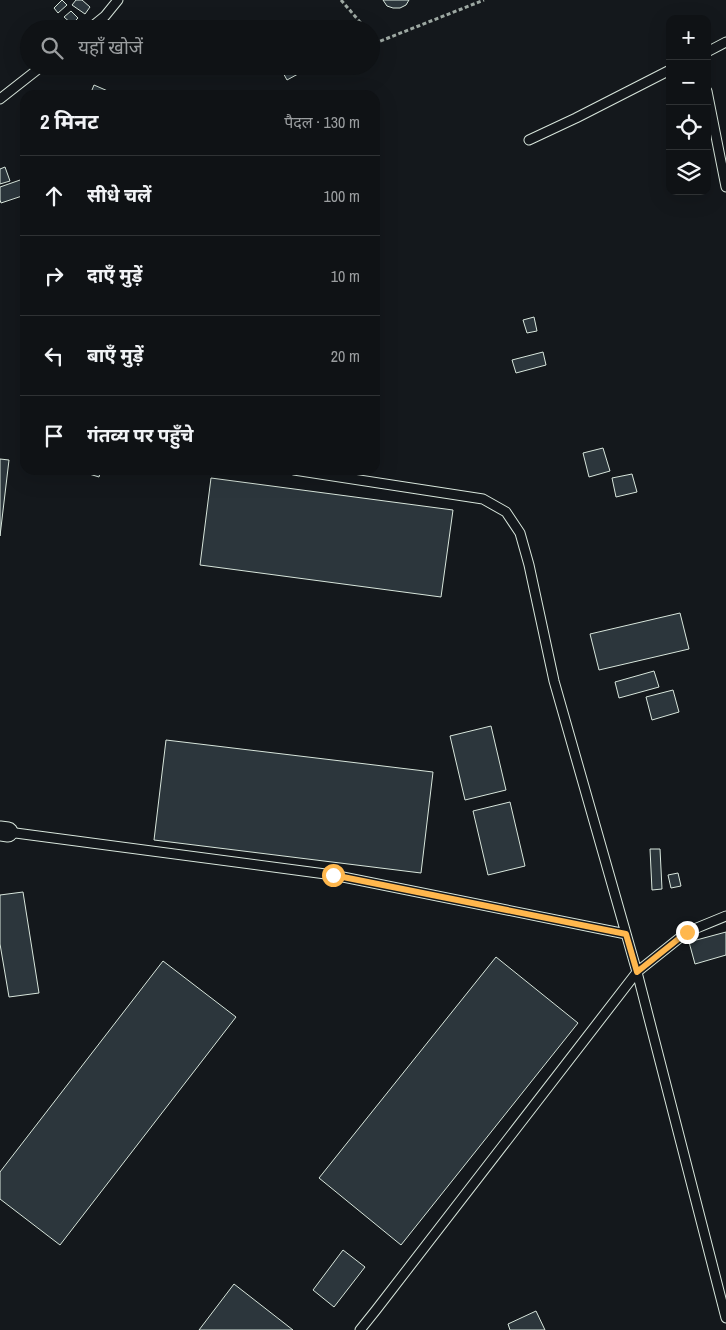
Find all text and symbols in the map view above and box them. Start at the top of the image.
map controls [666,15,711,195]
button: + [666,15,711,60]
search box [20,20,380,75]
icon: search [38,34,66,62]
text: यहाँ खोजें [78,34,143,60]
button: − [666,60,711,105]
button: locate [666,105,711,150]
text: 2 मिनट [40,107,98,136]
text: पैदल · 130 m [284,111,360,133]
button: layers [666,150,711,195]
icon: ahead [40,182,68,210]
text: सीधे चलें [87,182,151,208]
text: 100 m [324,185,360,207]
icon: right [40,262,68,290]
text: दाएँ मुड़ें [87,262,142,288]
text: 10 m [331,265,360,287]
icon: left [40,342,68,370]
text: बाएँ मुड़ें [87,342,143,368]
text: 20 m [331,345,360,367]
icon: arrive [40,422,68,450]
text: गंतव्य पर पहुँचे [87,422,193,448]
route start [322,864,345,887]
route end [676,921,699,944]

